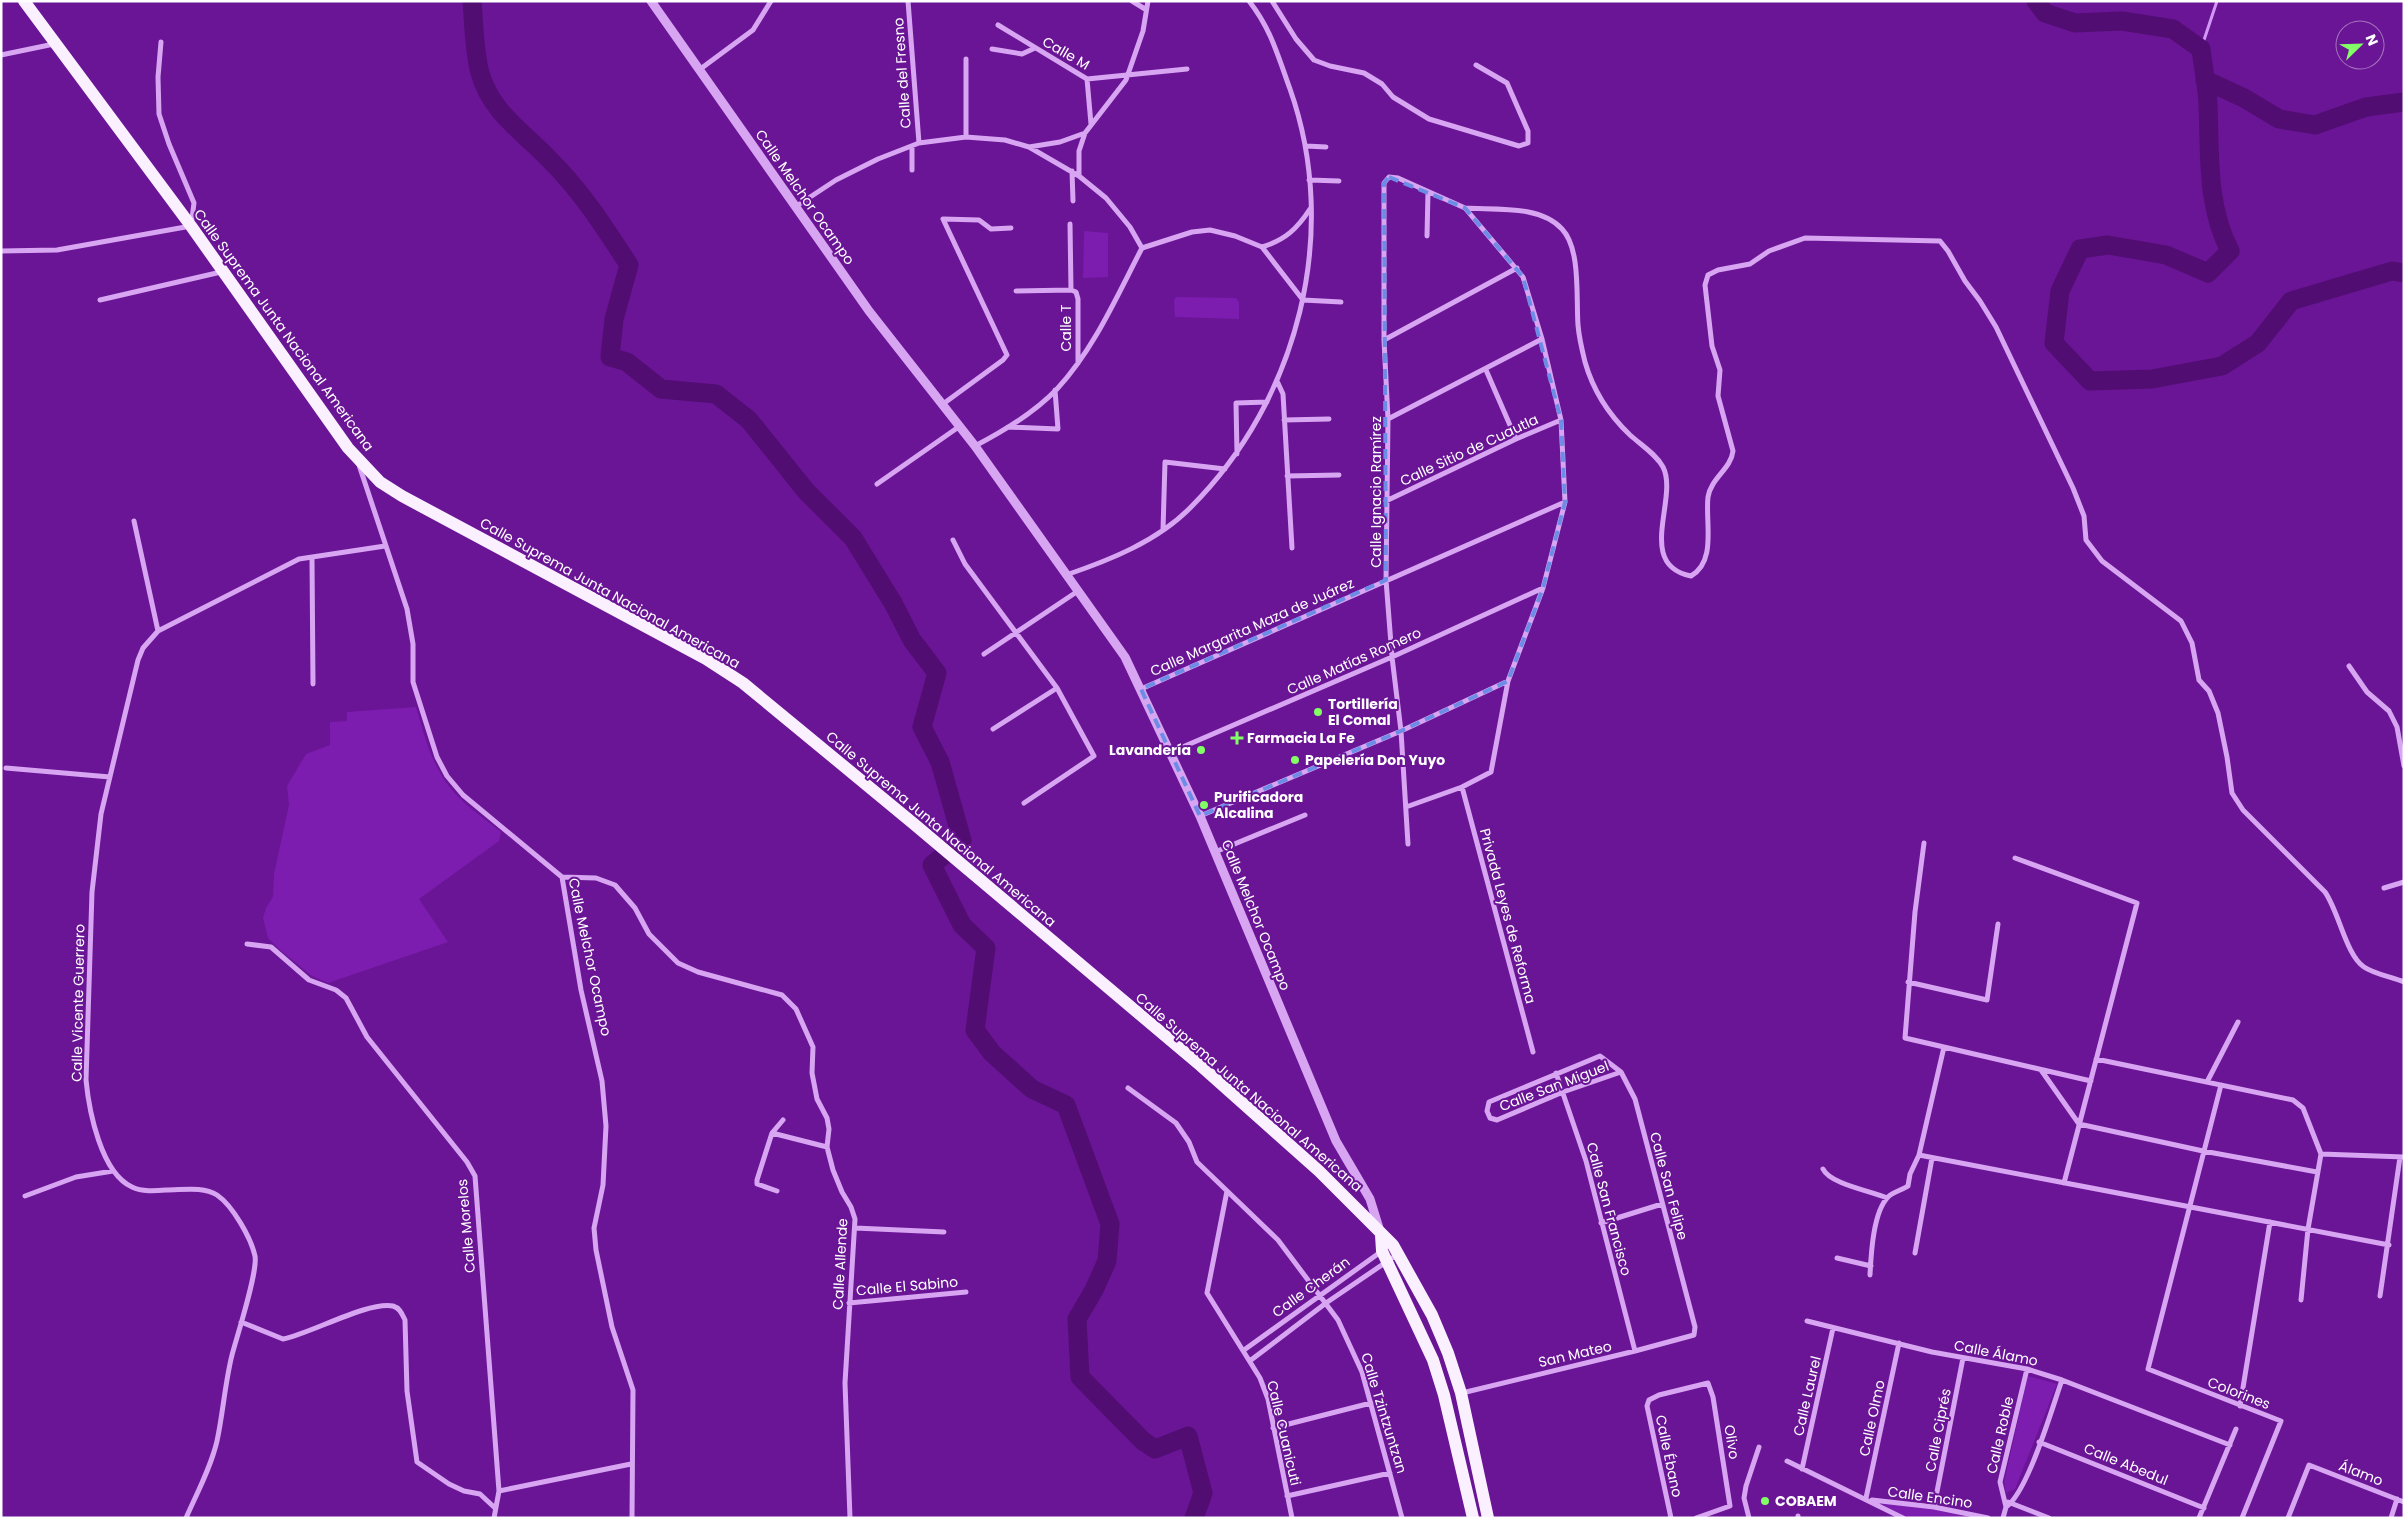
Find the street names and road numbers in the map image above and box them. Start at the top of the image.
street label: Calle del Fresno [888,17,916,129]
street label: Calle M [1039,31,1093,75]
street label: Calle Melchor Ocampo [751,125,859,269]
street label: Calle Suprema Junta Nacional Americana [189,205,379,455]
street label: Calle T [1056,304,1076,352]
street label: Calle Sitio de Cuautla [1397,409,1541,491]
street label: Calle Ignacio Ramírez [1366,416,1386,568]
street label: Calle Suprema Junta Nacional Americana [476,513,744,673]
street label: Calle Margarita Maza de Juárez [1147,573,1357,681]
street label: Calle Matías Romero [1284,622,1424,700]
street label: Calle Suprema Junta Nacional Americana [822,727,1060,931]
street label: Privada Leyes de Reforma [1475,826,1541,1006]
street label: Calle Melchor Ocampo [1217,837,1295,993]
street label: Calle Melchor Ocampo [563,876,617,1038]
street label: Calle Vicente Guerrero [67,924,89,1082]
street label: Calle Suprema Junta Nacional Americana [1131,988,1367,1196]
street label: Calle San Miguel [1496,1056,1612,1116]
street label: Calle San Felipe [1645,1130,1693,1242]
street label: Calle San Francisco [1582,1140,1636,1278]
street label: Calle Morelos [452,1178,480,1274]
street label: Calle Allende [828,1217,852,1310]
street label: Calle Cherán [1268,1252,1354,1322]
street label: Calle El Sabino [855,1272,959,1300]
street label: Calle Álamo [1952,1335,2040,1371]
street label: San Mateo [1536,1336,1614,1372]
street label: Calle Tzintzuntzan [1356,1350,1412,1476]
street label: Calle Laurel [1788,1354,1826,1438]
street label: Colorines [2205,1372,2273,1414]
street label: Calle Olmo [1854,1378,1890,1458]
street label: Calle Cuanicuti [1262,1379,1306,1487]
street label: Calle Ciprés [1920,1387,1956,1473]
street label: Calle Roble [1981,1394,2019,1476]
street label: Calle Ébano [1651,1413,1687,1499]
street label: Olivo [1719,1423,1745,1461]
street label: Calle Abedul [2081,1438,2171,1490]
street label: Álamo [2336,1455,2386,1491]
street label: Calle Encino [1886,1481,1974,1513]

